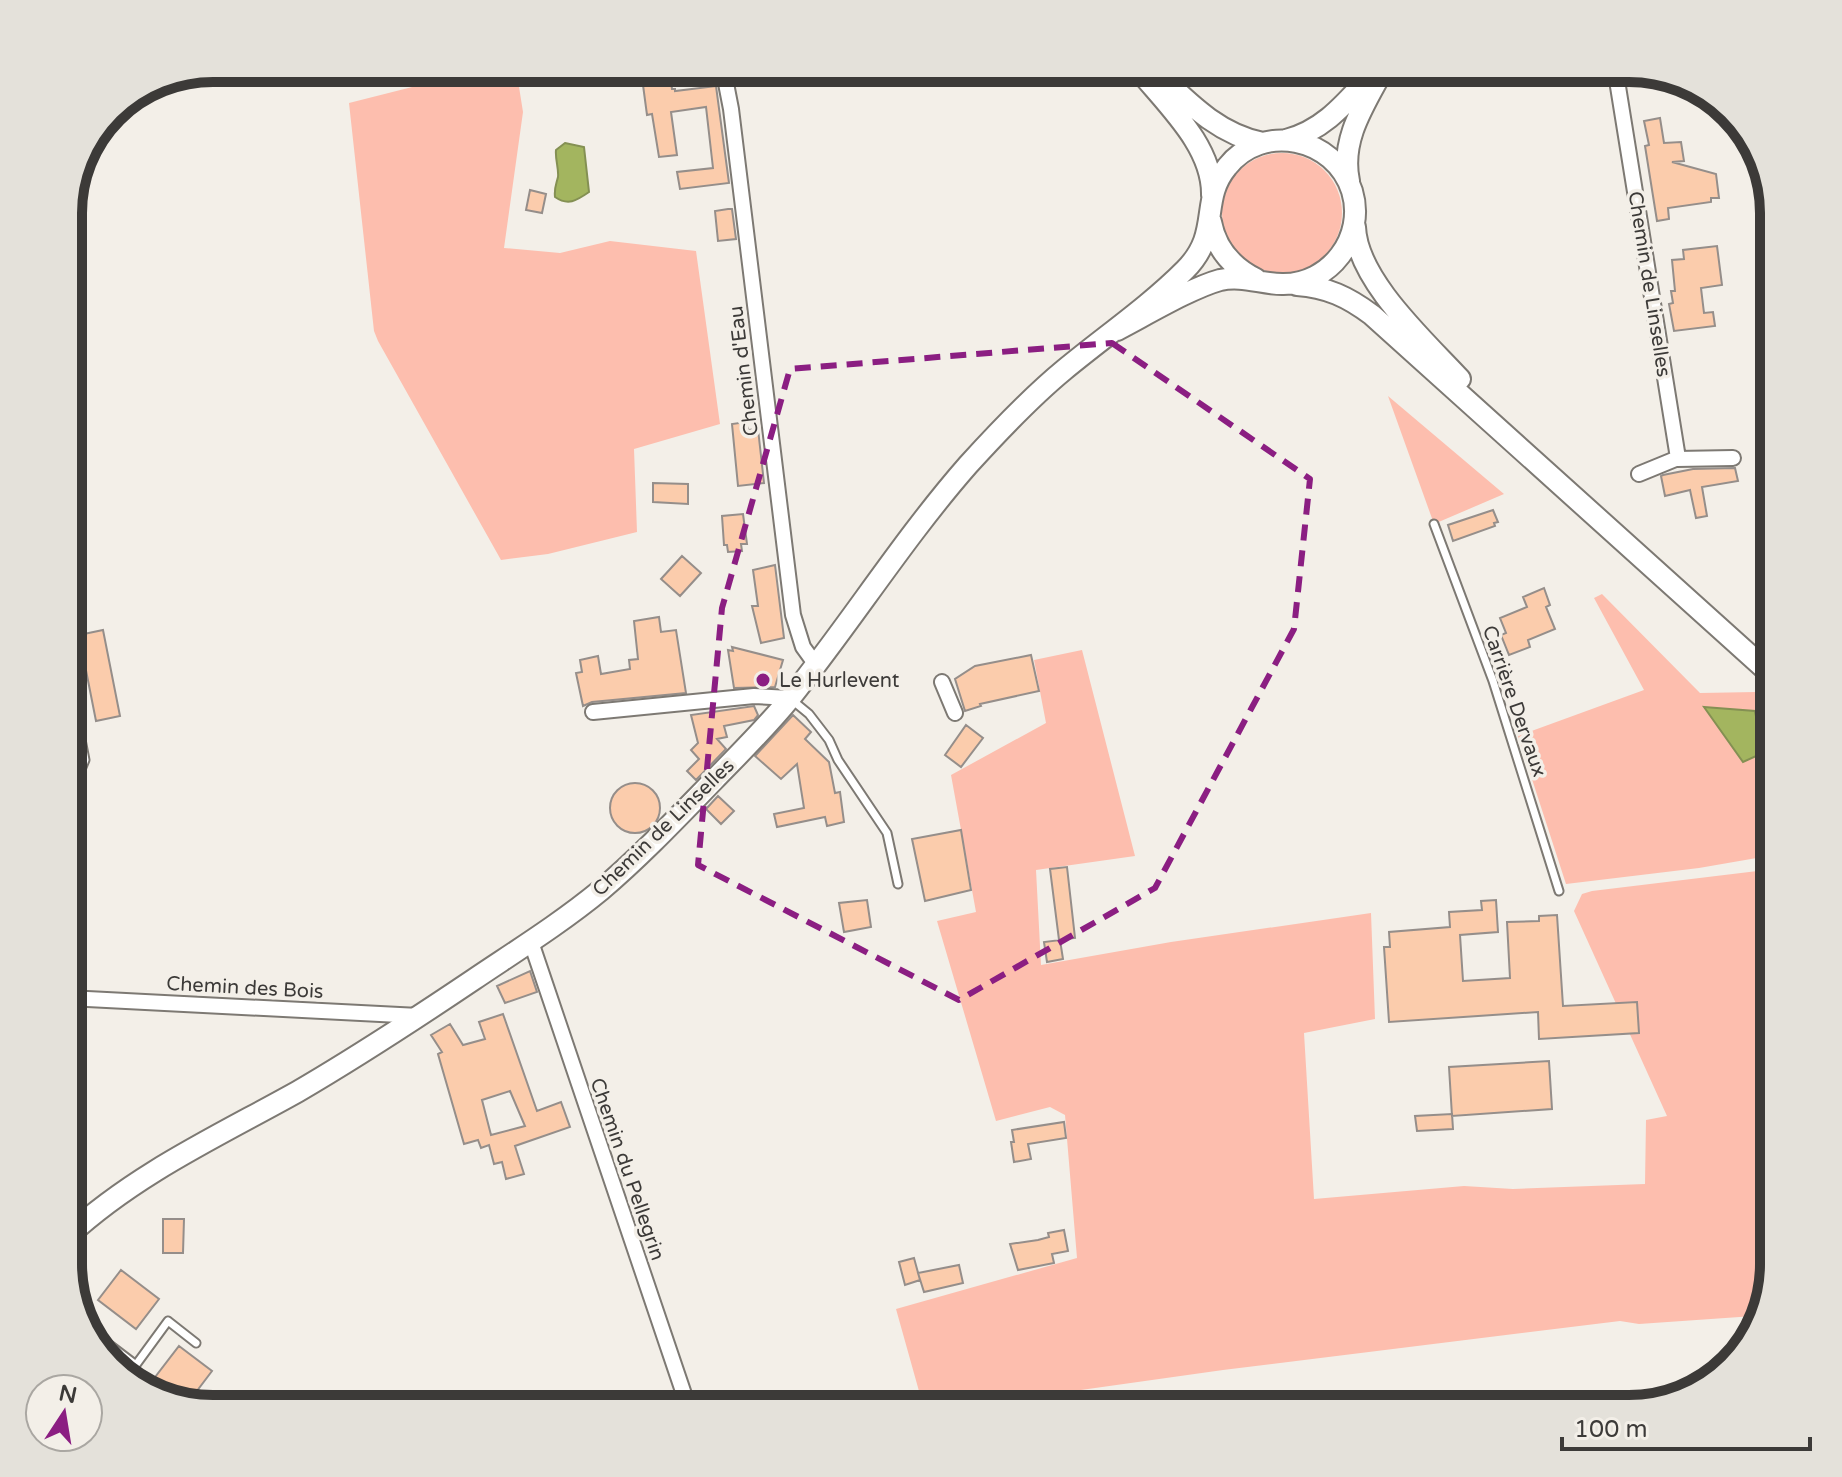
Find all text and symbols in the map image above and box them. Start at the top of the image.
street label: Chemin de Linselles [1622,190,1676,379]
street label: Chemin d'Eau [724,304,764,437]
street label: Carrière Dervaux [1477,622,1551,780]
place label: Le Hurlevent [779,669,900,693]
marker: Le Hurlevent [754,671,772,689]
street label: Chemin de Linselles [588,754,740,902]
street label: Chemin des Bois [166,972,324,1004]
street label: Chemin du Pellegrin [585,1075,670,1264]
north arrow [24,1373,104,1453]
text: N [57,1380,79,1409]
scale bar [1562,1401,1810,1451]
text: 100 m [1574,1415,1648,1444]

